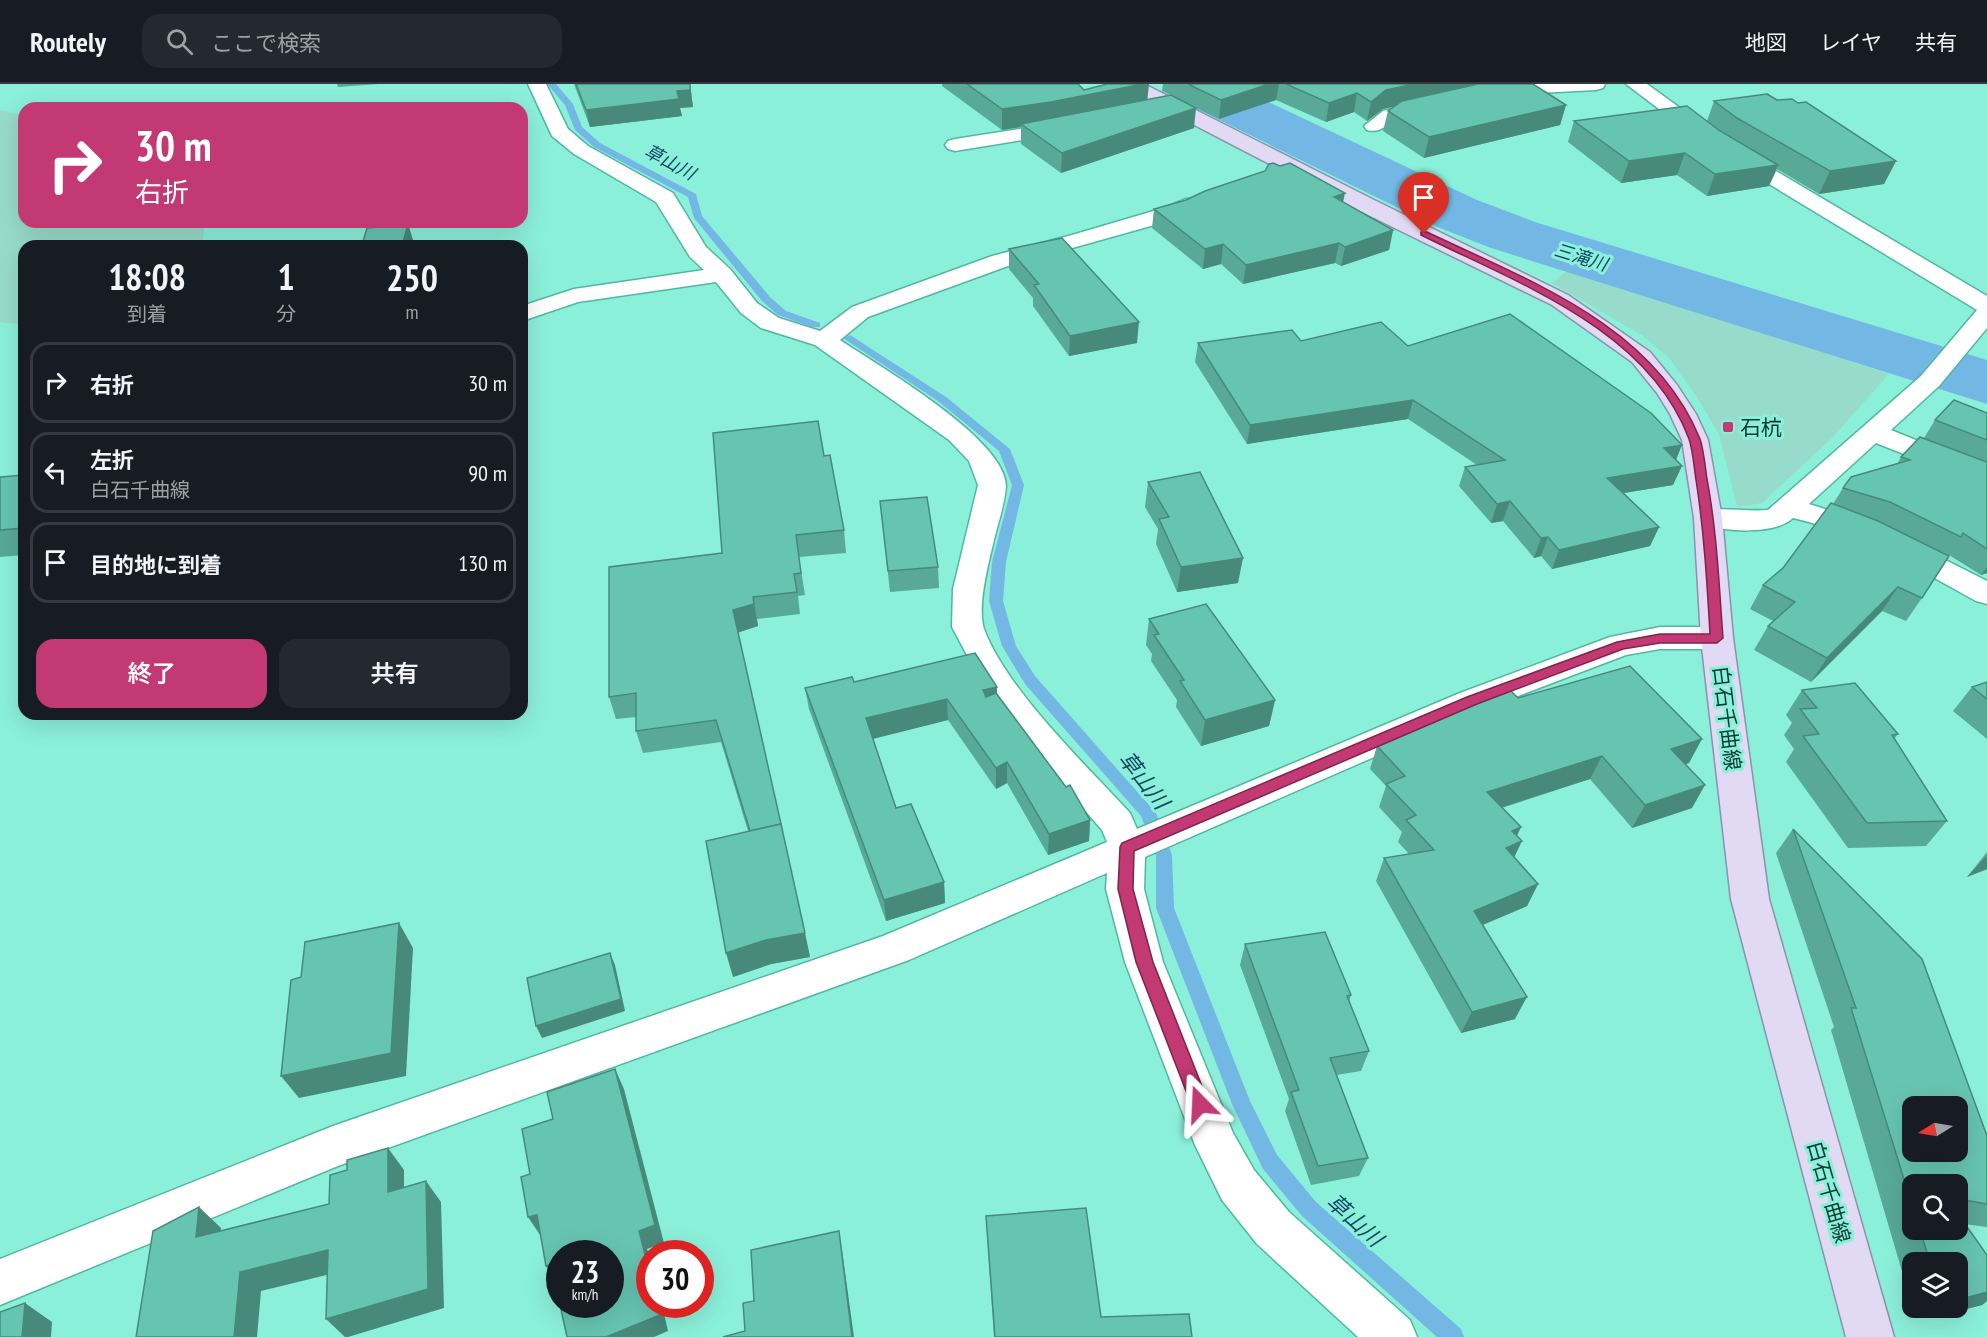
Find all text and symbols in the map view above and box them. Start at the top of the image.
search box [142,14,562,68]
text: Routely [30,23,106,60]
icon: search [163,25,196,58]
text: ここで検索 [211,29,321,57]
text: 地図 [1745,29,1787,56]
text: レイヤ [1820,29,1882,56]
text: 共有 [1915,29,1957,56]
text: 30 m [135,118,212,173]
icon: right [36,126,114,204]
water label: 草山川 [641,139,701,186]
pin [1398,172,1449,234]
text: 右折 [135,175,189,209]
icon: arrive [1407,181,1440,214]
water label: 三滝川 [1552,238,1612,276]
text: 18:08 [108,253,186,300]
text: 1 [278,253,295,300]
text: 250 [386,254,438,301]
text: m [406,299,419,325]
text: 到着 [127,301,167,327]
text: 分 [276,301,296,327]
icon: right [39,366,72,399]
text: 30 m [468,369,507,397]
text: 右折 [90,371,134,399]
place label: 石杭 [1740,414,1782,441]
marker: 石杭 [1721,420,1735,434]
text: 左折 [90,446,134,474]
icon: left [39,456,72,489]
text: 90 m [468,459,507,487]
text: 白石千曲線 [90,477,190,503]
icon: arrive [39,546,72,579]
text: 130 m [458,549,507,577]
text: 目的地に到着 [90,551,222,579]
button: 終了 [36,639,267,708]
button: 共有 [279,639,510,708]
street label: 白石千曲線 [1707,664,1747,772]
water label: 草山川 [1113,745,1177,816]
position arrow [1168,1072,1232,1136]
north arrow [1902,1096,1968,1162]
map controls [1902,1096,1968,1318]
street label: 白石千曲線 [1802,1138,1856,1246]
button: search [1902,1174,1968,1240]
water label: 草山川 [1321,1188,1390,1254]
speed limit sign: 30 [636,1240,714,1318]
text: 23 [571,1252,599,1291]
button: layers [1902,1252,1968,1318]
text: km/h [572,1285,598,1304]

